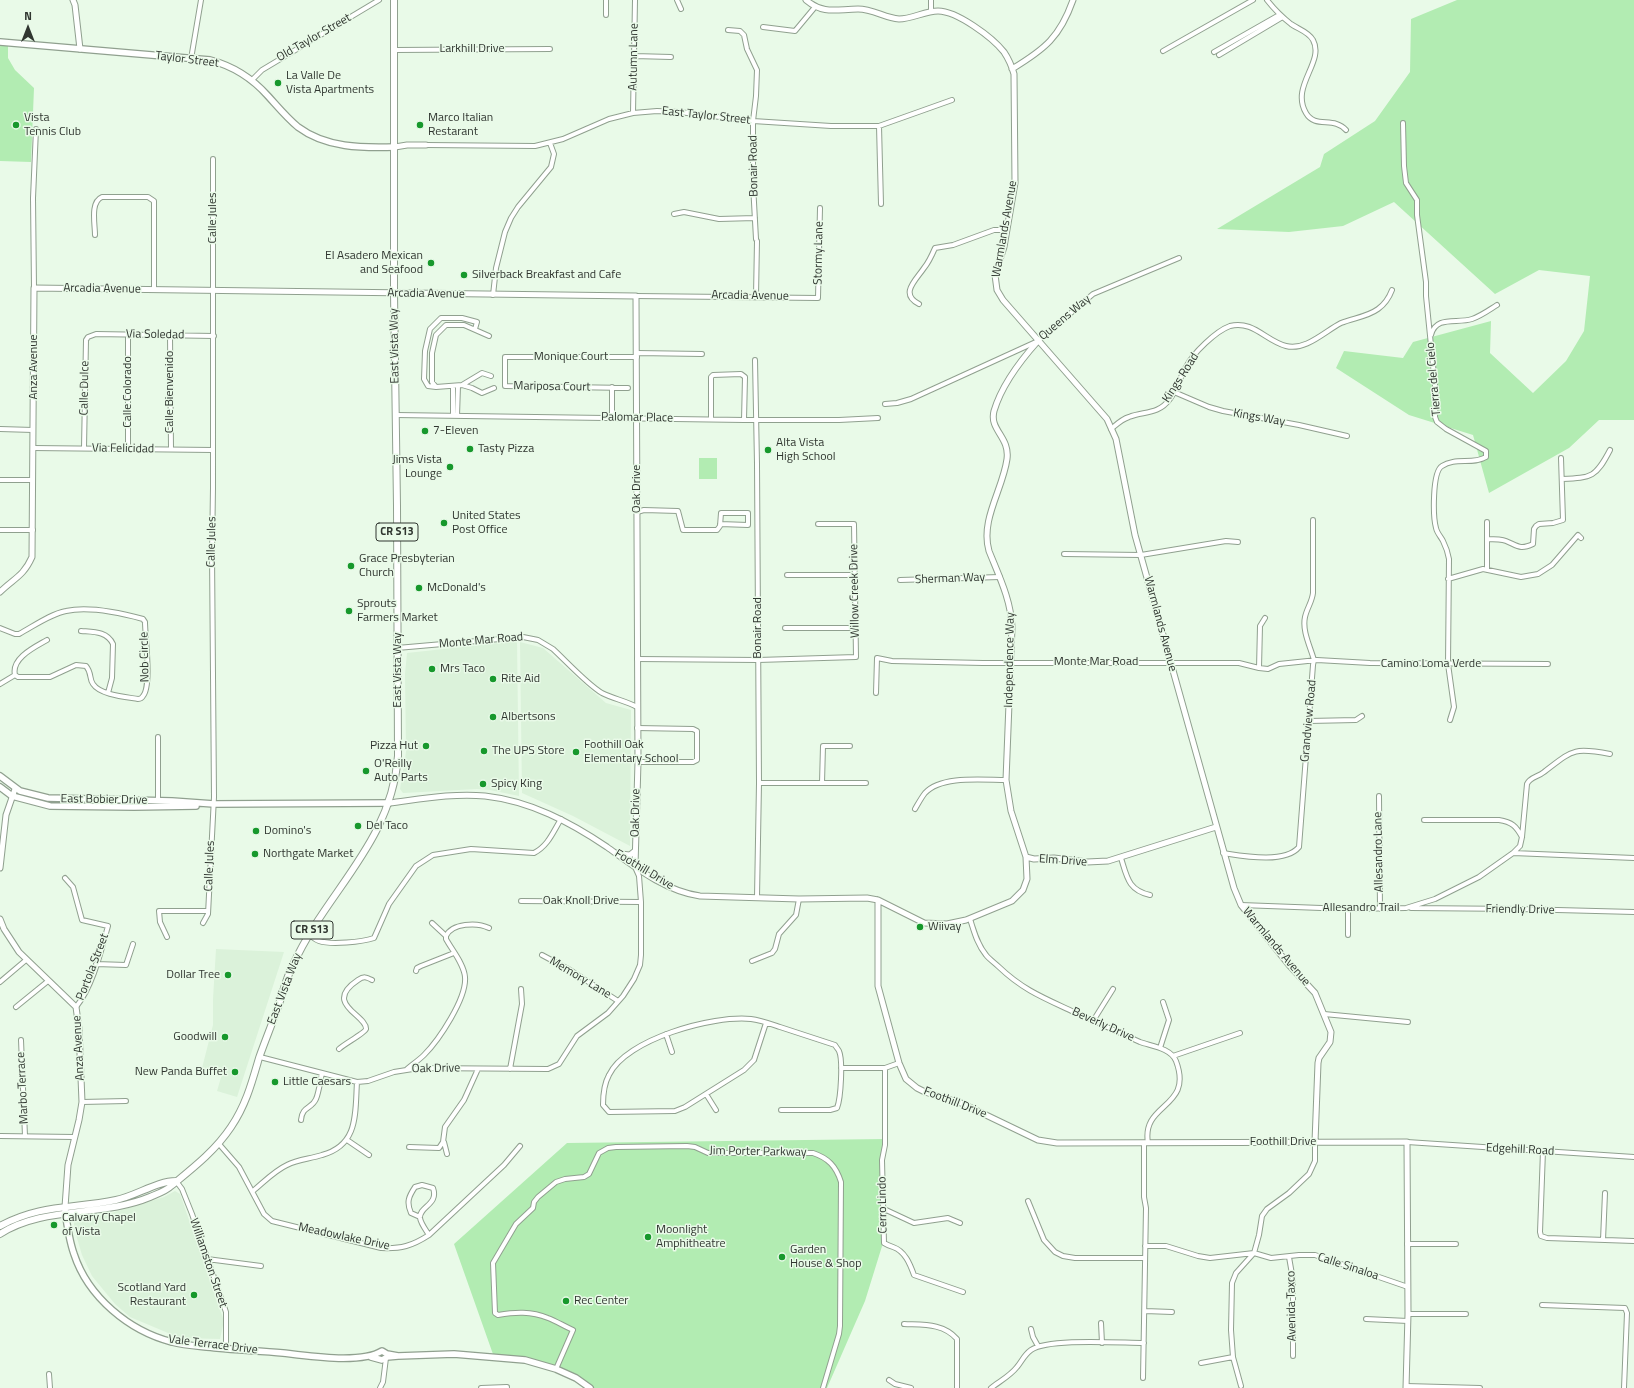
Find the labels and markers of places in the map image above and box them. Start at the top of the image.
place label: La Valle De Vista Apartments [286,69,374,97]
marker: La Valle De Vista Apartments [273,78,283,88]
place label: Vista Tennis Club [24,111,81,139]
place label: Marco Italian Restarant [428,111,493,139]
marker: Vista Tennis Club [11,120,21,130]
marker: Marco Italian Restarant [415,120,425,130]
place label: El Asadero Mexican and Seafood [325,249,423,277]
marker: El Asadero Mexican and Seafood [426,258,436,268]
place label: Silverback Breakfast and Cafe [472,268,621,282]
marker: Silverback Breakfast and Cafe [459,270,469,280]
place label: 7-Eleven [433,424,479,438]
marker: 7-Eleven [420,426,430,436]
place label: Alta Vista High School [776,436,836,464]
place label: Tasty Pizza [478,442,534,456]
marker: Tasty Pizza [465,444,475,454]
marker: Alta Vista High School [763,445,773,455]
place label: Jims Vista Lounge [392,453,442,481]
marker: Jims Vista Lounge [445,462,455,472]
place label: United States Post Office [452,509,521,537]
marker: United States Post Office [439,518,449,528]
place label: Grace Presbyterian Church [359,552,455,580]
marker: Grace Presbyterian Church [346,561,356,571]
place label: McDonald's [427,581,486,595]
marker: McDonald's [414,583,424,593]
place label: Sprouts Farmers Market [357,597,438,625]
marker: Sprouts Farmers Market [344,606,354,616]
place label: Mrs Taco [440,662,485,676]
marker: Mrs Taco [427,664,437,674]
place label: Rite Aid [501,672,540,686]
marker: Rite Aid [488,674,498,684]
place label: Albertsons [501,710,556,724]
marker: Albertsons [488,712,498,722]
place label: Foothill Oak Elementary School [584,738,678,766]
place label: Pizza Hut [370,739,418,753]
marker: Pizza Hut [421,741,431,751]
place label: The UPS Store [492,744,564,758]
marker: The UPS Store [479,746,489,756]
marker: Foothill Oak Elementary School [571,747,581,757]
place label: O'Reilly Auto Parts [374,757,428,785]
marker: O'Reilly Auto Parts [361,766,371,776]
place label: Spicy King [491,777,542,791]
marker: Spicy King [478,779,488,789]
place label: Del Taco [366,819,408,833]
marker: Del Taco [353,821,363,831]
place label: Domino's [264,824,311,838]
marker: Domino's [251,826,261,836]
place label: Northgate Market [263,847,353,861]
marker: Northgate Market [250,849,260,859]
place label: Wiivay [928,920,961,934]
marker: Wiivay [915,922,925,932]
place label: Dollar Tree [166,968,220,982]
marker: Dollar Tree [223,970,233,980]
place label: Goodwill [173,1030,217,1044]
marker: Goodwill [220,1032,230,1042]
place label: New Panda Buffet [135,1065,227,1079]
marker: New Panda Buffet [230,1067,240,1077]
place label: Little Caesars [283,1075,351,1089]
marker: Little Caesars [270,1077,280,1087]
place label: Calvary Chapel of Vista [62,1211,136,1239]
marker: Calvary Chapel of Vista [49,1220,59,1230]
place label: Moonlight Amphitheatre [656,1223,726,1251]
marker: Moonlight Amphitheatre [643,1232,653,1242]
place label: Garden House & Shop [790,1243,862,1271]
marker: Garden House & Shop [777,1252,787,1262]
place label: Scotland Yard Restaurant [118,1281,186,1309]
marker: Scotland Yard Restaurant [189,1290,199,1300]
place label: Rec Center [574,1294,629,1308]
marker: Rec Center [561,1296,571,1306]

